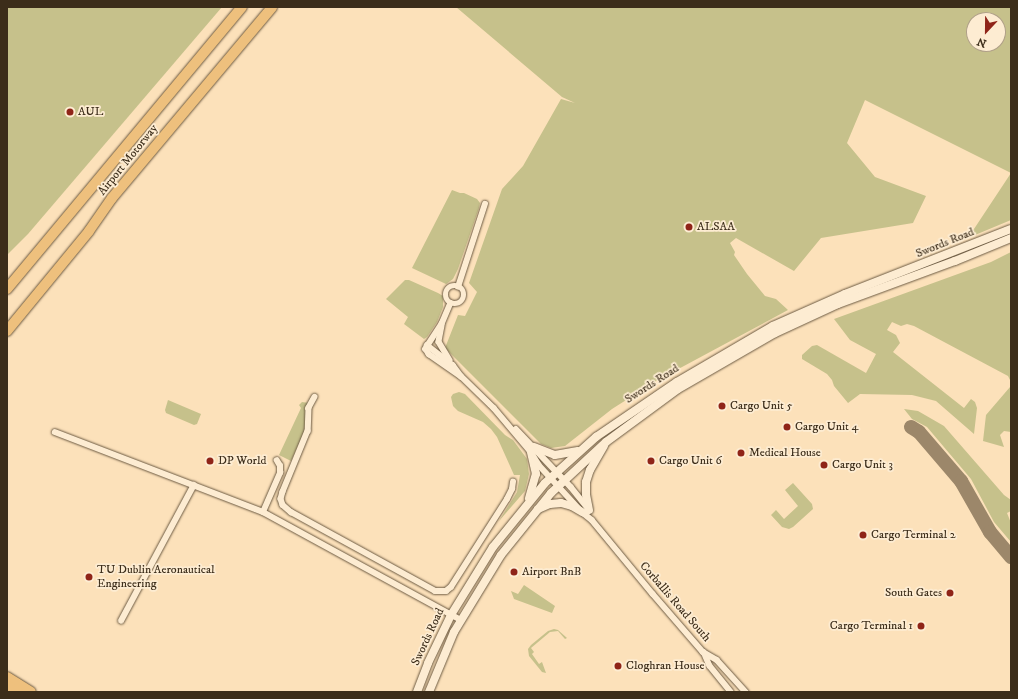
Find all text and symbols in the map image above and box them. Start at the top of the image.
north arrow [966,12,1006,52]
text: N [975,34,989,50]
place label: AUL [78,105,103,119]
marker: AUL [65,107,75,117]
street label: Airport Motorway [95,122,161,198]
place label: ALSAA [697,220,735,234]
marker: ALSAA [684,222,694,232]
street label: Swords Road [914,225,976,261]
street label: Swords Road [622,361,682,407]
place label: Cargo Unit 5 [730,399,793,413]
marker: Cargo Unit 5 [717,401,727,411]
place label: Cargo Unit 4 [795,420,858,434]
marker: Cargo Unit 4 [782,422,792,432]
place label: Medical House [749,446,821,460]
marker: Medical House [736,448,746,458]
place label: DP World [218,454,267,468]
place label: Cargo Unit 6 [659,454,722,468]
marker: DP World [205,456,215,466]
marker: Cargo Unit 6 [646,456,656,466]
place label: Cargo Unit 3 [832,458,893,472]
marker: Cargo Unit 3 [819,460,829,470]
place label: Cargo Terminal 2 [871,528,956,542]
marker: Cargo Terminal 2 [858,530,868,540]
street label: Corballis Road South [636,559,714,645]
place label: TU Dublin Aeronautical Engineering [97,563,215,591]
place label: Airport BnB [522,565,581,579]
marker: Airport BnB [509,567,519,577]
marker: TU Dublin Aeronautical Engineering [84,572,94,582]
place label: South Gates [885,586,942,600]
marker: South Gates [945,588,955,598]
street label: Swords Road [408,606,448,668]
place label: Cargo Terminal 1 [830,619,913,633]
marker: Cargo Terminal 1 [916,621,926,631]
place label: Cloghran House [626,659,704,673]
marker: Cloghran House [613,661,623,671]

